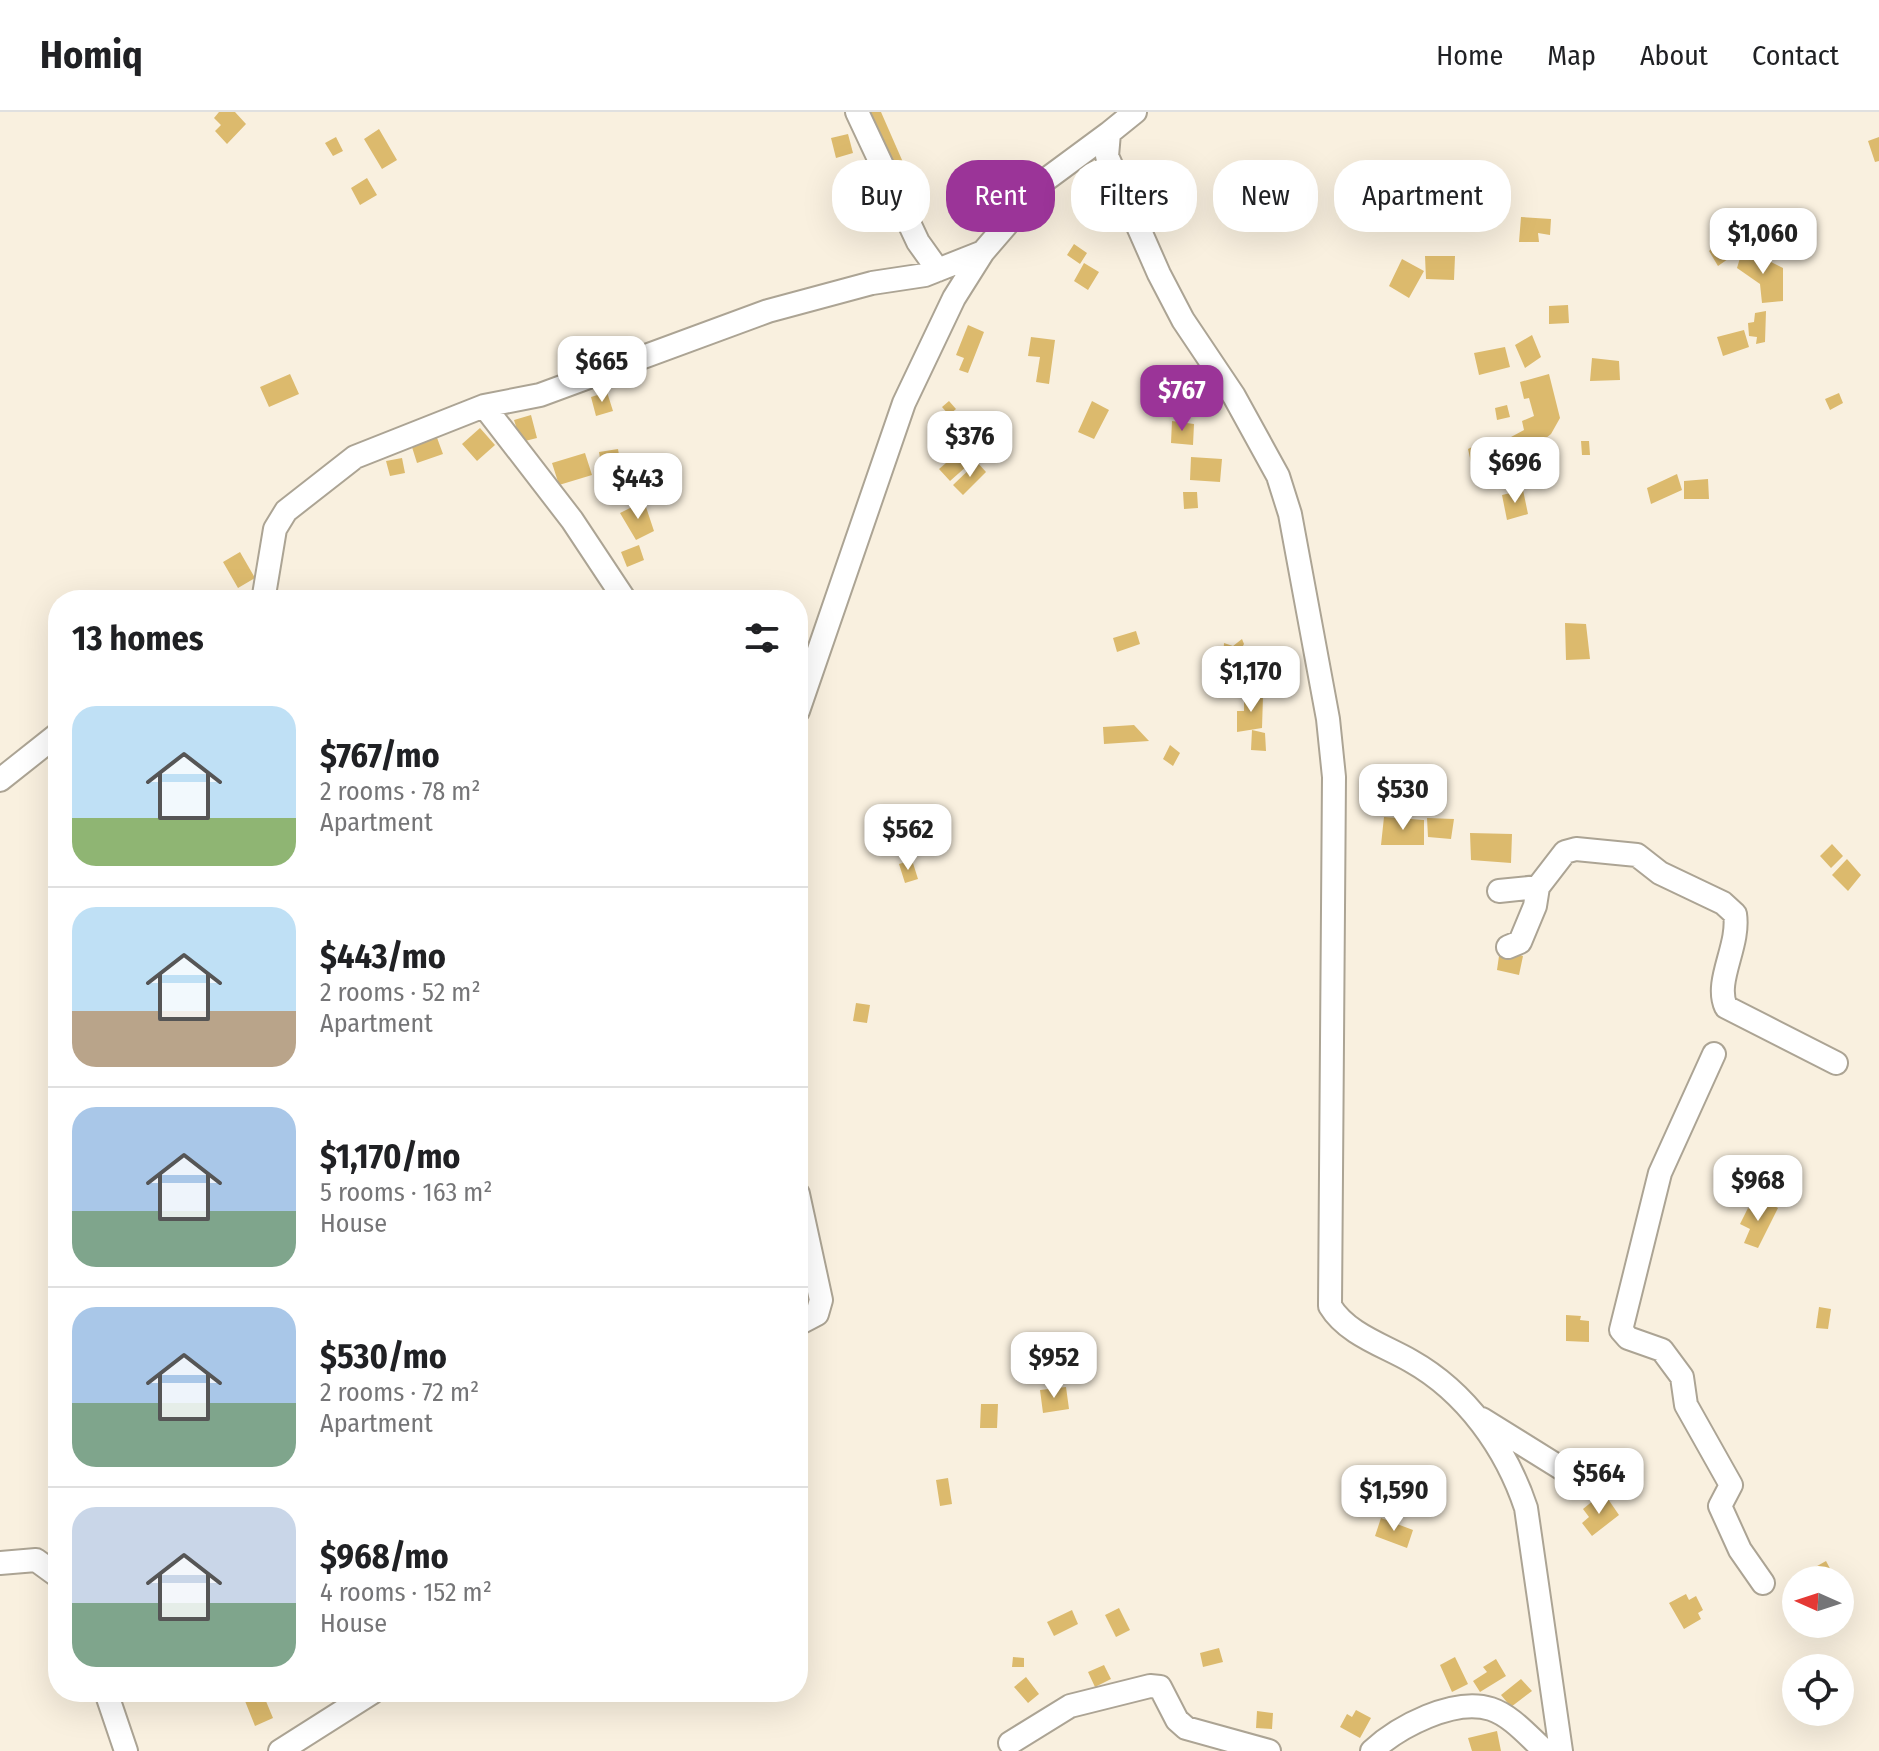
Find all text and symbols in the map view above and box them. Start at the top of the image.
text: Homiq [40,32,143,78]
text: Home [1436,39,1503,72]
text: Map [1547,39,1596,72]
text: About [1640,39,1708,72]
text: Contact [1752,39,1839,72]
chip: Buy [832,160,930,232]
chip: Rent [946,160,1055,232]
chip: Filters [1071,160,1197,232]
chip: New [1213,160,1318,232]
chip: Apartment [1334,160,1511,232]
pin: $1,060 [1698,208,1828,276]
text: $1,060 [1728,218,1798,249]
pin: $665 [555,336,649,404]
text: $665 [576,346,628,377]
pin: $767 [1135,365,1229,433]
text: $767 [1158,375,1206,406]
pin: $376 [923,411,1017,479]
text: $376 [945,421,995,452]
pin: $696 [1468,437,1562,505]
text: $696 [1488,447,1542,478]
pin: $443 [591,453,685,521]
text: $443 [612,463,664,494]
icon: filters [740,616,784,660]
text: 13 homes [72,618,204,659]
pin: $1,170 [1186,646,1316,714]
text: $1,170 [1220,656,1282,687]
text: $767/mo [320,735,440,776]
icon: home [136,738,232,834]
pin: $530 [1356,764,1450,832]
text: $530 [1377,774,1429,805]
text: 2 rooms · 78 m² [320,776,481,807]
pin: $562 [861,804,955,872]
text: Apartment [320,807,433,838]
text: $562 [882,814,934,845]
text: $443/mo [320,936,446,977]
icon: home [136,939,232,1035]
text: 2 rooms · 52 m² [320,977,481,1008]
text: Apartment [320,1008,433,1039]
text: $1,170/mo [320,1136,461,1177]
icon: home [136,1139,232,1235]
pin: $968 [1711,1155,1805,1223]
text: $968 [1731,1165,1785,1196]
text: 5 rooms · 163 m² [320,1177,493,1208]
text: House [320,1208,387,1239]
pin: $952 [1007,1332,1101,1400]
text: $530/mo [320,1336,447,1377]
icon: home [136,1339,232,1435]
text: $952 [1029,1342,1079,1373]
text: 2 rooms · 72 m² [320,1377,479,1408]
text: Apartment [320,1408,433,1439]
pin: $564 [1552,1448,1646,1516]
text: $564 [1573,1458,1625,1489]
pin: $1,590 [1329,1465,1459,1533]
text: $1,590 [1359,1475,1429,1506]
text: $968/mo [320,1536,449,1577]
icon: home [136,1539,232,1635]
north arrow [1782,1566,1854,1638]
map controls [1782,1566,1854,1726]
text: 4 rooms · 152 m² [320,1577,492,1608]
text: House [320,1608,387,1639]
button: locate [1782,1654,1854,1726]

